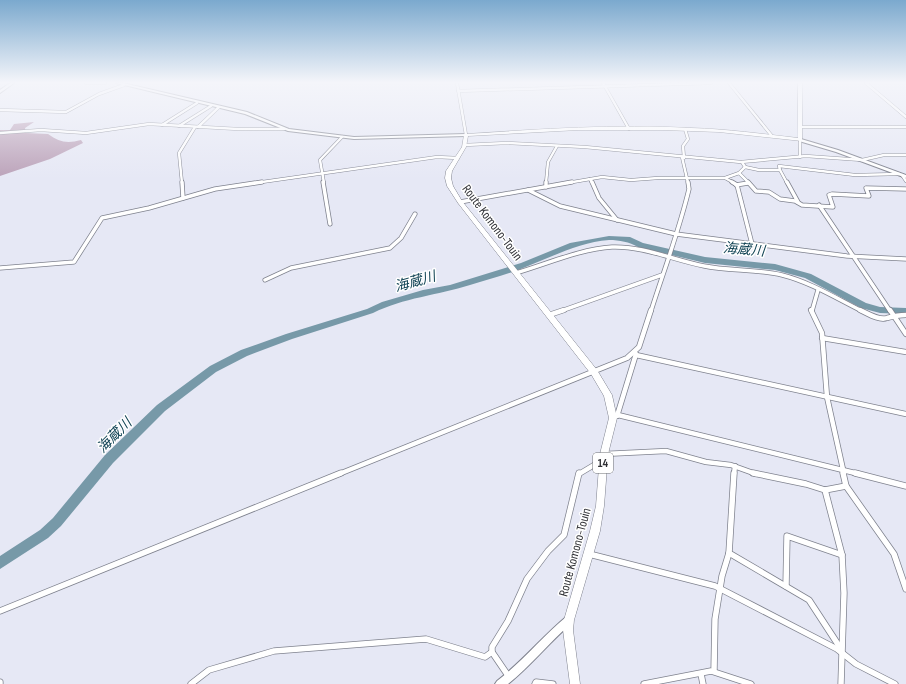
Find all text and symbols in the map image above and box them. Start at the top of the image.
street label: Route Komono-Touin [458,181,526,264]
water label: 海蔵川 [722,239,768,260]
water label: 海蔵川 [393,267,440,295]
water label: 海蔵川 [93,413,137,456]
road number: 14 [593,453,613,473]
street label: Route Komono-Touin [555,506,594,598]

